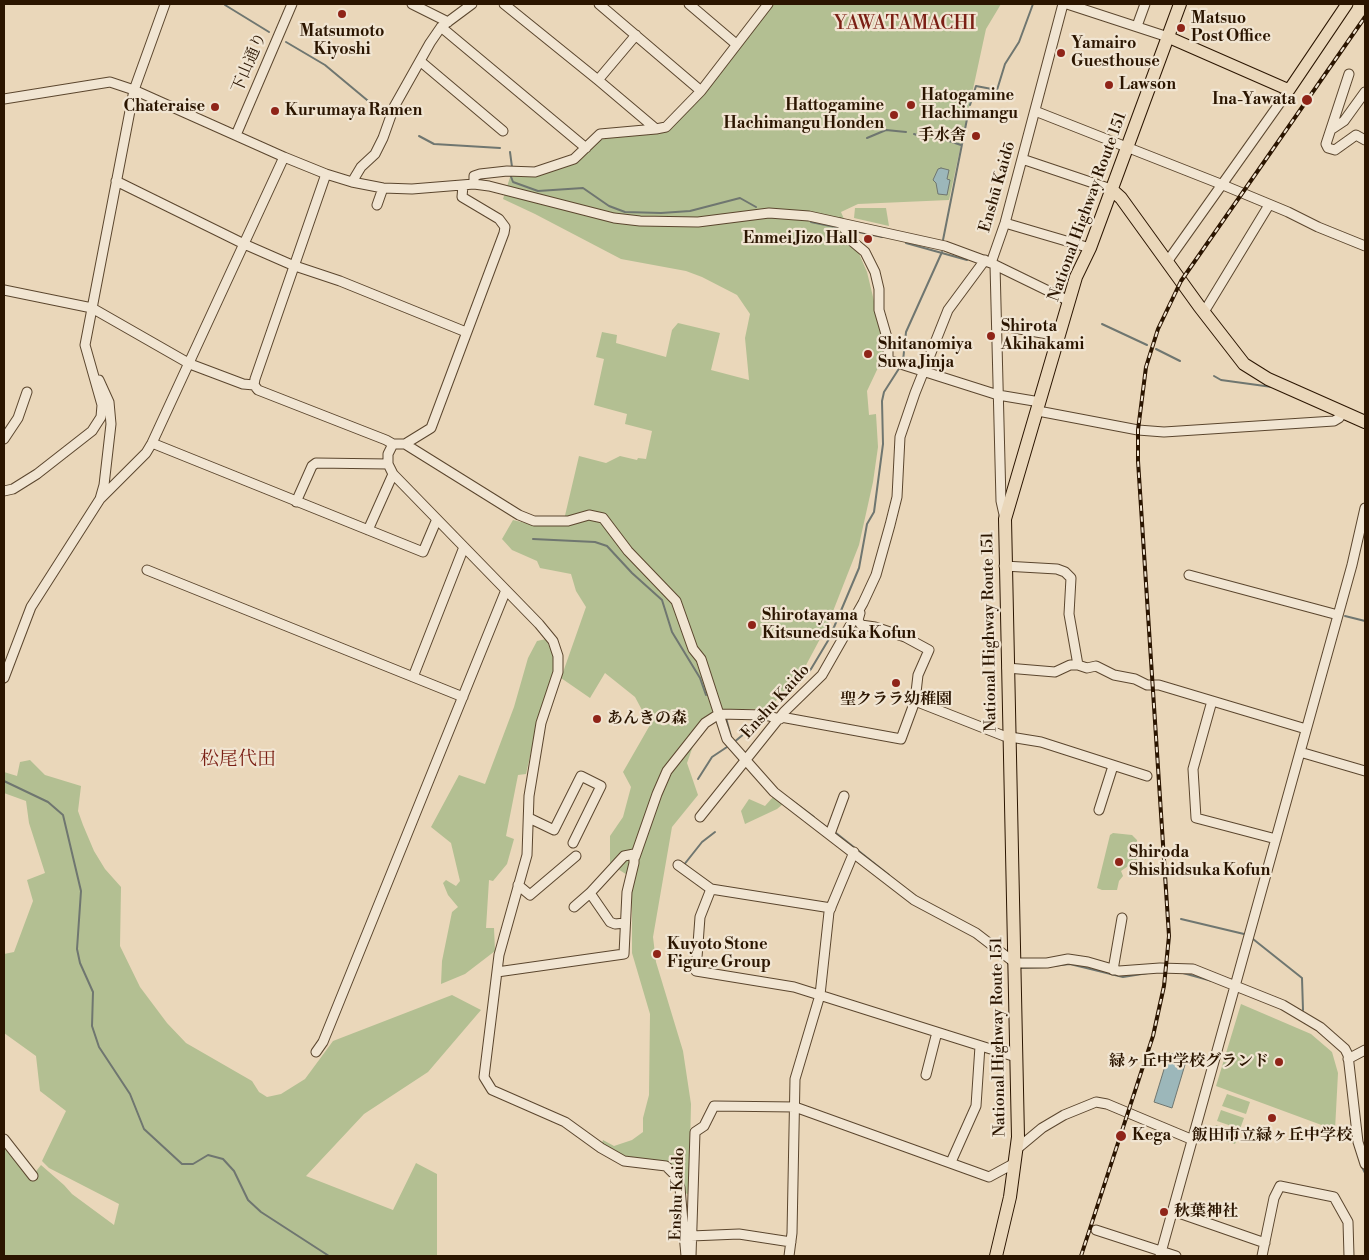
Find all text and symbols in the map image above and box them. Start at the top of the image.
marker: Matsumoto Kiyoshi [336,8,348,20]
place label: Matsuo Post Office [1191,9,1271,47]
district label: YAWATAMACHI [827,13,983,35]
place label: Matsumoto Kiyoshi [300,22,384,60]
marker: Matsuo Post Office [1175,22,1187,34]
street label: 下山通り [229,30,271,96]
place label: Yamairo Guesthouse [1071,34,1160,72]
marker: Yamairo Guesthouse [1055,47,1067,59]
place label: Lawson [1119,75,1176,95]
marker: Lawson [1103,79,1115,91]
place label: Hatogamine Hachimangu [921,86,1018,124]
place label: Ina-Yawata [1212,90,1296,110]
marker: Ina-Yawata [1300,93,1314,107]
place label: Hattogamine Hachimangu Honden [724,96,884,134]
place label: Chateraise [124,97,205,117]
marker: Hatogamine Hachimangu [905,99,917,111]
marker: Chateraise [209,101,221,113]
place label: Kurumaya Ramen [285,101,422,121]
marker: Kurumaya Ramen [269,105,281,117]
marker: Hattogamine Hachimangu Honden [888,109,900,121]
street label: National Highway Route 151 [1045,110,1131,304]
place label: 手水舎 [918,126,966,146]
marker: 手水舎 [970,130,982,142]
street label: Enshū Kaidō [976,140,1020,234]
place label: Enmei Jizo Hall [743,229,858,249]
marker: Enmei Jizo Hall [862,233,874,245]
place label: Shirota Akihakami [1001,317,1084,355]
marker: Shirota Akihakami [985,330,997,342]
place label: Shitanomiya Suwa Jinja [878,335,972,373]
marker: Shitanomiya Suwa Jinja [862,348,874,360]
street label: National Highway Route 151 [979,532,1001,732]
place label: Shirotayama Kitsunedsuka Kofun [762,606,916,644]
marker: Shirotayama Kitsunedsuka Kofun [746,619,758,631]
street label: Enshu Kaido [738,661,814,743]
marker: 聖クララ幼稚園 [890,677,902,689]
place label: 聖クララ幼稚園 [840,690,952,710]
place label: あんきの森 [607,709,687,729]
marker: あんきの森 [591,713,603,725]
district label: 松尾代田 [200,749,276,771]
place label: Shiroda Shishidsuka Kofun [1129,843,1270,881]
marker: Shiroda Shishidsuka Kofun [1113,856,1125,868]
place label: Kuyoto Stone Figure Group [667,935,771,973]
street label: National Highway Route 151 [988,937,1010,1137]
marker: Kuyoto Stone Figure Group [651,948,663,960]
place label: 緑ヶ丘中学校グランド [1109,1052,1269,1072]
marker: 緑ヶ丘中学校グランド [1273,1056,1285,1068]
marker: 飯田市立緑ヶ丘中学校 [1266,1112,1278,1124]
place label: Kega [1132,1126,1171,1146]
place label: 飯田市立緑ヶ丘中学校 [1192,1126,1352,1146]
marker: Kega [1114,1129,1128,1143]
street label: Enshu Kaido [667,1147,689,1241]
place label: 秋葉神社 [1174,1202,1238,1222]
marker: 秋葉神社 [1158,1206,1170,1218]

